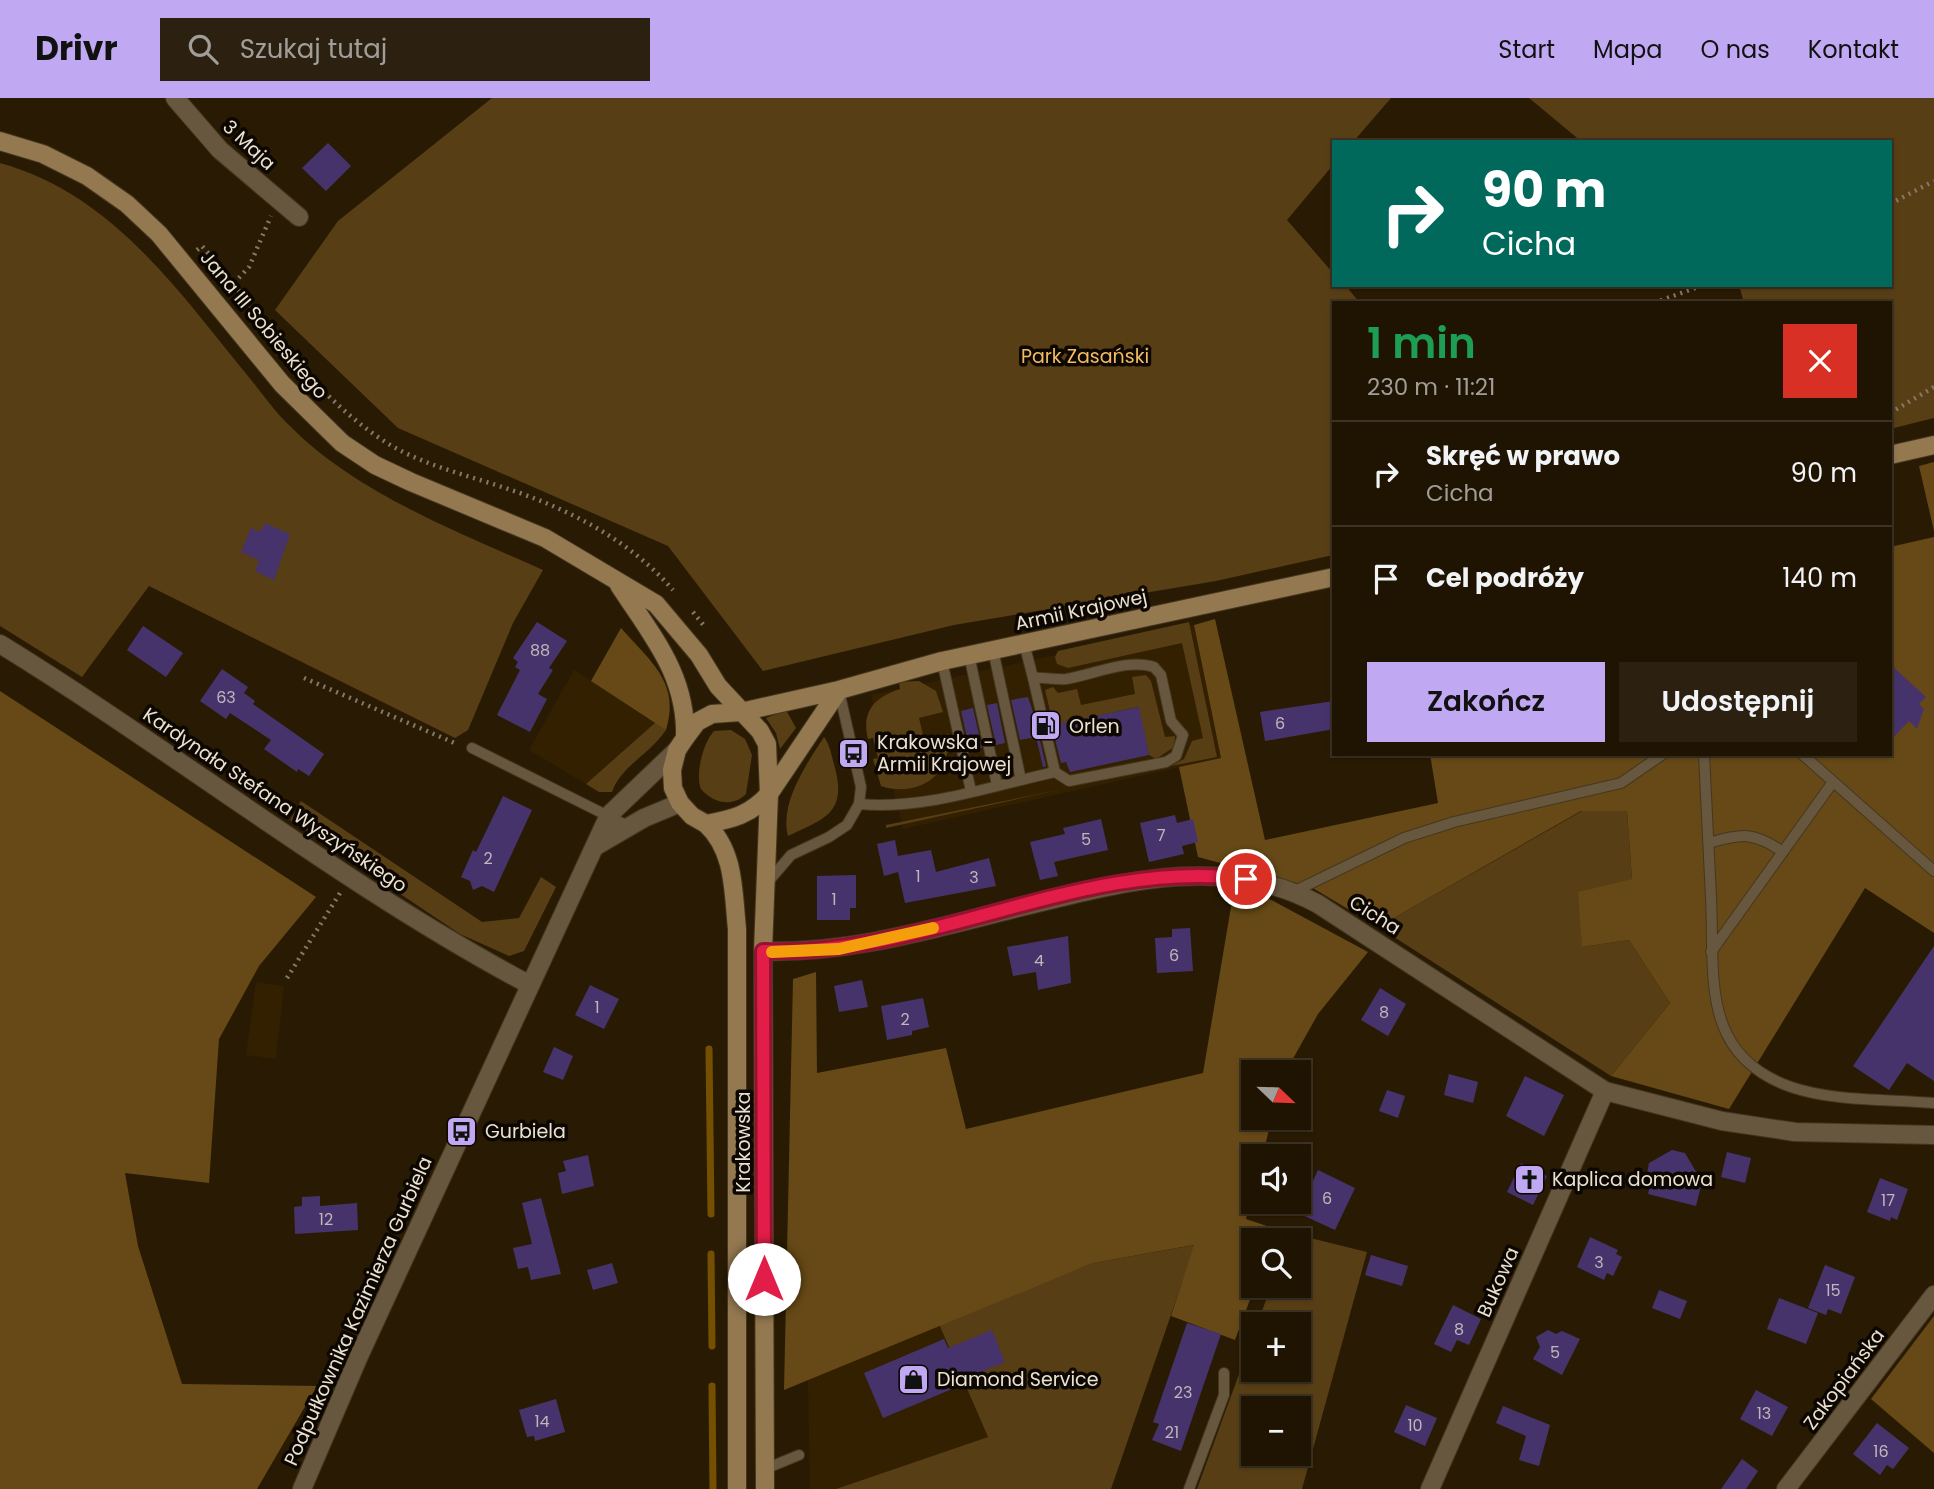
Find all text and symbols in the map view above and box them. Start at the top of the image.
search box [160,18,650,81]
text: Drivr [35,25,118,72]
icon: search [184,30,222,68]
text: Szukaj tutaj [240,31,387,67]
text: Start [1498,33,1555,66]
text: Mapa [1593,33,1662,66]
text: O nas [1700,33,1770,66]
text: Kontakt [1808,33,1899,66]
street label: 3 Maja [217,114,281,176]
text: 90 m [1482,156,1606,224]
icon: right [1367,168,1458,259]
text: Cicha [1482,221,1576,266]
street label: Jana III Sobieskiego [194,245,334,405]
text: 1 min [1367,314,1476,373]
button: close [1783,324,1857,398]
park label: Park Zasański [1021,343,1149,370]
text: 230 m · 11:21 [1367,371,1495,403]
text: Skręć w prawo [1426,438,1620,474]
icon: right [1367,455,1405,493]
text: 90 m [1791,455,1857,491]
text: Cicha [1426,477,1494,509]
icon: arrive [1367,560,1405,598]
text: Cel podróży [1426,560,1584,596]
text: 140 m [1782,560,1857,596]
street label: Armii Krajowej [1013,583,1149,637]
house number: 88 [530,639,550,662]
button: Zakończ [1367,662,1605,742]
button: Udostępnij [1619,662,1857,742]
house number: 63 [216,686,236,709]
street label: Kardynała Stefana Wyszyńskiego [138,701,412,899]
fuel station icon: Orlen [1029,709,1063,743]
house number: 6 [1275,712,1285,735]
place label: Orlen [1069,713,1120,740]
place label: Krakowska - Armii Krajowej [877,729,1011,778]
bus stop icon: Krakowska - Armii Krajowej [837,736,871,770]
house number: 7 [1157,824,1166,847]
house number: 5 [1081,828,1091,851]
house number: 2 [483,847,493,870]
pin [1216,849,1276,909]
icon: arrive [1227,860,1265,898]
house number: 1 [915,865,921,888]
house number: 3 [969,866,979,889]
house number: 1 [831,888,837,911]
street label: Cicha [1344,889,1406,941]
house number: 6 [1169,944,1179,967]
house number: 4 [1034,949,1044,972]
house number: 1 [594,996,600,1019]
house number: 8 [1379,1001,1389,1024]
house number: 2 [900,1008,910,1031]
north arrow [1241,1060,1311,1130]
map controls [1241,1060,1311,1466]
street label: Krakowska [730,1091,757,1193]
bus stop icon: Gurbiela [445,1114,479,1148]
place label: Gurbiela [485,1118,566,1145]
button: sound [1241,1144,1311,1214]
street label: Podpułkownika Kazimierza Gurbiela [277,1152,439,1470]
church icon: Kaplica domowa [1512,1162,1546,1196]
place label: Kaplica domowa [1552,1166,1713,1193]
house number: 6 [1322,1187,1332,1210]
house number: 17 [1881,1189,1895,1212]
house number: 12 [319,1208,333,1231]
button: search [1241,1228,1311,1298]
position arrow [727,1242,801,1316]
street label: Bukowa [1471,1243,1525,1321]
house number: 3 [1594,1251,1604,1274]
house number: 15 [1825,1279,1841,1302]
button: + [1241,1312,1311,1382]
house number: 8 [1454,1318,1464,1341]
street label: Zakopiańska [1797,1323,1891,1435]
house number: 5 [1550,1341,1560,1364]
shop icon: Diamond Service [897,1362,931,1396]
place label: Diamond Service [937,1366,1098,1393]
house number: 23 [1174,1381,1192,1404]
button: − [1241,1396,1311,1466]
house number: 13 [1757,1402,1771,1425]
house number: 14 [534,1410,550,1433]
house number: 10 [1407,1414,1423,1437]
house number: 21 [1165,1421,1179,1444]
house number: 16 [1873,1440,1889,1463]

